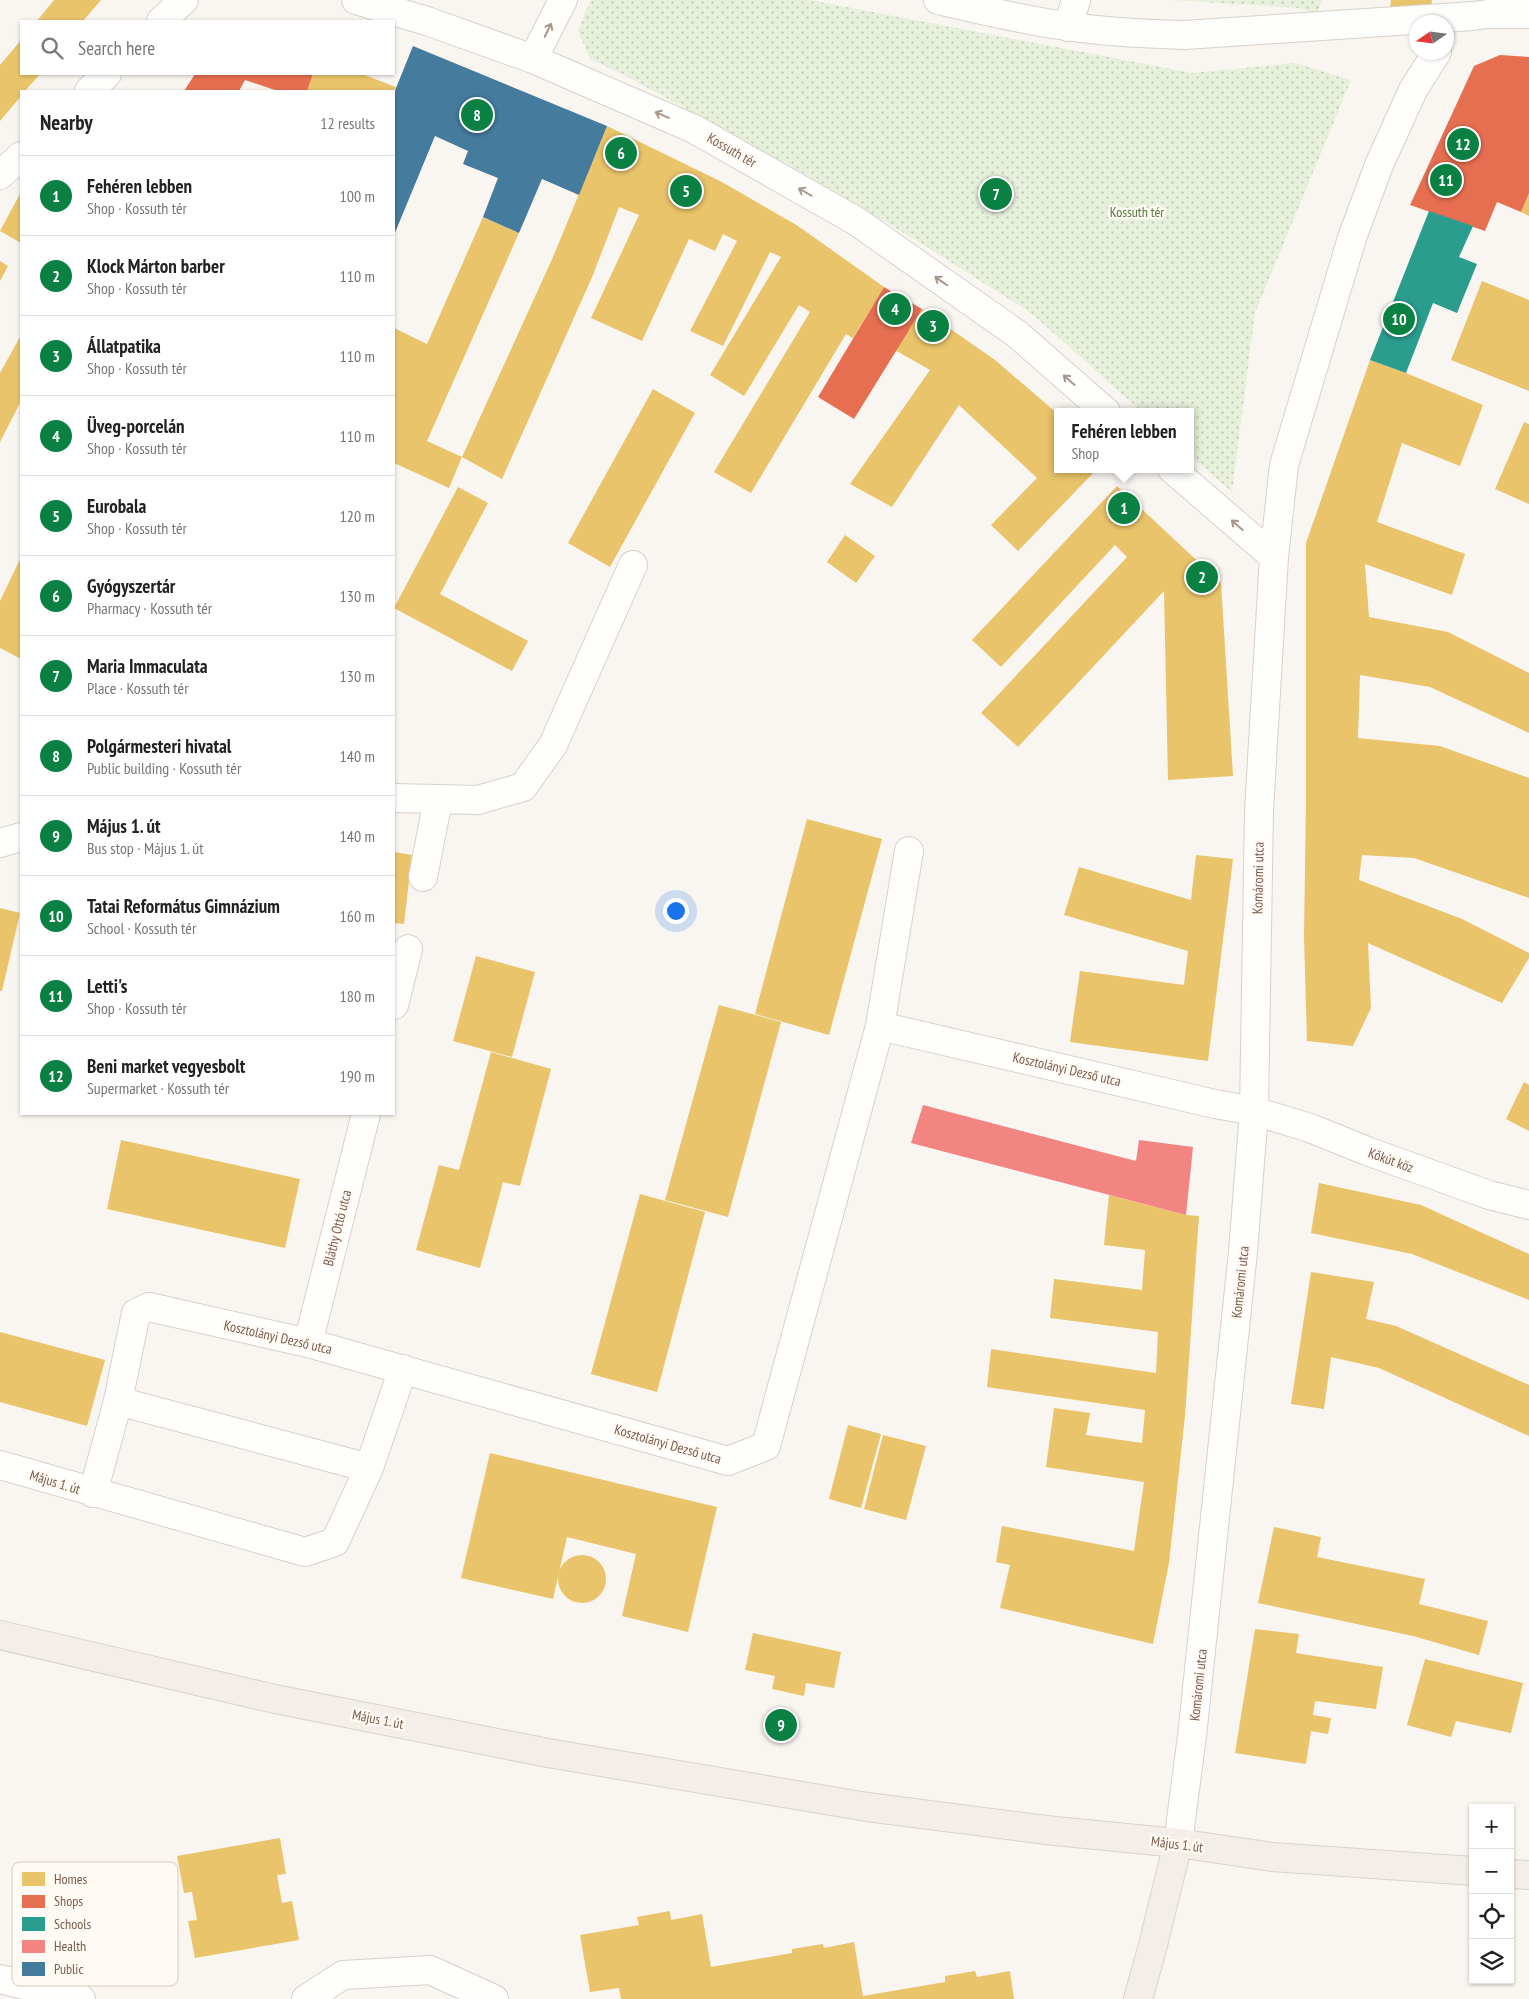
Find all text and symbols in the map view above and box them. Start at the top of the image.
north arrow [1409,15,1454,60]
search box [20,20,395,75]
one-way arrow [543,22,553,37]
icon: search [38,34,66,62]
text: Search here [78,36,155,60]
pin: 8 [461,96,493,134]
text: Nearby [40,109,93,136]
one-way arrow [655,109,670,119]
text: 12 results [320,113,375,133]
pin: 12 [1447,125,1479,163]
street label: Kossuth tér [704,129,760,171]
pin: 6 [605,134,637,172]
pin: 11 [1430,161,1462,199]
pin: 5 [670,172,702,210]
text: Fehéren lebben [87,174,192,198]
pin: 7 [980,175,1012,213]
text: 1 [52,186,60,206]
text: 100 m [340,186,375,206]
one-way arrow [798,186,812,196]
text: Shop · Kossuth tér [87,198,187,218]
park label: Kossuth tér [1110,203,1164,221]
text: Klock Márton barber [87,254,225,278]
text: 2 [52,266,60,286]
text: 110 m [340,266,375,286]
one-way arrow [934,276,948,286]
text: Shop · Kossuth tér [87,278,187,298]
pin: 4 [879,290,911,328]
pin: 10 [1383,300,1415,338]
pin: 3 [917,307,949,345]
text: Állatpatika [87,334,161,358]
text: 3 [52,346,60,366]
text: 110 m [340,346,375,366]
text: Shop · Kossuth tér [87,358,187,378]
one-way arrow [1063,374,1076,386]
popup [1054,408,1194,473]
text: Üveg-porcelán [87,414,185,438]
text: Fehéren lebben [1071,419,1177,443]
text: 4 [52,426,60,446]
text: 110 m [340,426,375,446]
text: Shop · Kossuth tér [87,438,187,458]
text: Shop [1071,443,1099,463]
pin: 1 [1108,489,1140,527]
text: Eurobala [87,494,146,518]
text: 5 [52,506,60,526]
text: 120 m [340,506,375,526]
text: Shop · Kossuth tér [87,518,187,538]
one-way arrow [1231,520,1244,531]
pin: 2 [1186,558,1218,596]
text: Gyógyszertár [87,574,175,598]
text: 6 [52,586,60,606]
text: 130 m [340,586,375,606]
text: Pharmacy · Kossuth tér [87,598,212,618]
text: Maria Immaculata [87,654,208,678]
text: 7 [52,666,60,686]
text: 130 m [340,666,375,686]
text: Place · Kossuth tér [87,678,189,698]
text: Polgármesteri hivatal [87,734,231,758]
text: 8 [52,746,60,766]
text: 140 m [340,746,375,766]
text: Public building · Kossuth tér [87,758,241,778]
text: Május 1. út [87,814,161,838]
text: 9 [52,826,60,846]
text: 140 m [340,826,375,846]
text: Bus stop · Május 1. út [87,838,204,858]
street label: Komáromi utca [1248,842,1268,914]
text: Tatai Református Gimnázium [87,894,280,918]
your location [663,898,689,924]
text: 10 [48,906,64,926]
text: 160 m [340,906,375,926]
text: School · Kossuth tér [87,918,196,938]
text: Letti's [87,974,128,998]
text: 11 [48,986,64,1006]
text: 180 m [340,986,375,1006]
text: Shop · Kossuth tér [87,998,187,1018]
street label: Kosztolányi Dezső utca [1011,1048,1123,1090]
text: Beni market vegyesbolt [87,1054,245,1078]
text: 12 [48,1066,64,1086]
text: 190 m [340,1066,375,1086]
text: Supermarket · Kossuth tér [87,1078,229,1098]
street label: Kőkút köz [1366,1144,1416,1176]
street label: Bláthy Ottó utca [319,1188,355,1268]
street label: Komáromi utca [1227,1245,1253,1319]
street label: Kosztolányi Dezső utca [222,1316,334,1358]
street label: Kosztolányi Dezső utca [612,1420,724,1468]
street label: Május 1. út [27,1466,83,1498]
street label: Komáromi utca [1185,1648,1211,1722]
street label: Május 1. út [351,1705,405,1733]
pin: 9 [765,1706,797,1744]
map controls [1469,1804,1514,1984]
button: + [1469,1804,1514,1849]
street label: Május 1. út [1150,1832,1204,1856]
button: − [1469,1849,1514,1894]
legend [12,1862,178,1986]
text: Homes [54,1870,87,1888]
text: Shops [54,1892,83,1910]
button: locate [1469,1894,1514,1939]
text: Schools [54,1915,91,1933]
text: Health [54,1937,86,1955]
button: layers [1469,1939,1514,1984]
text: Public [54,1960,83,1978]

